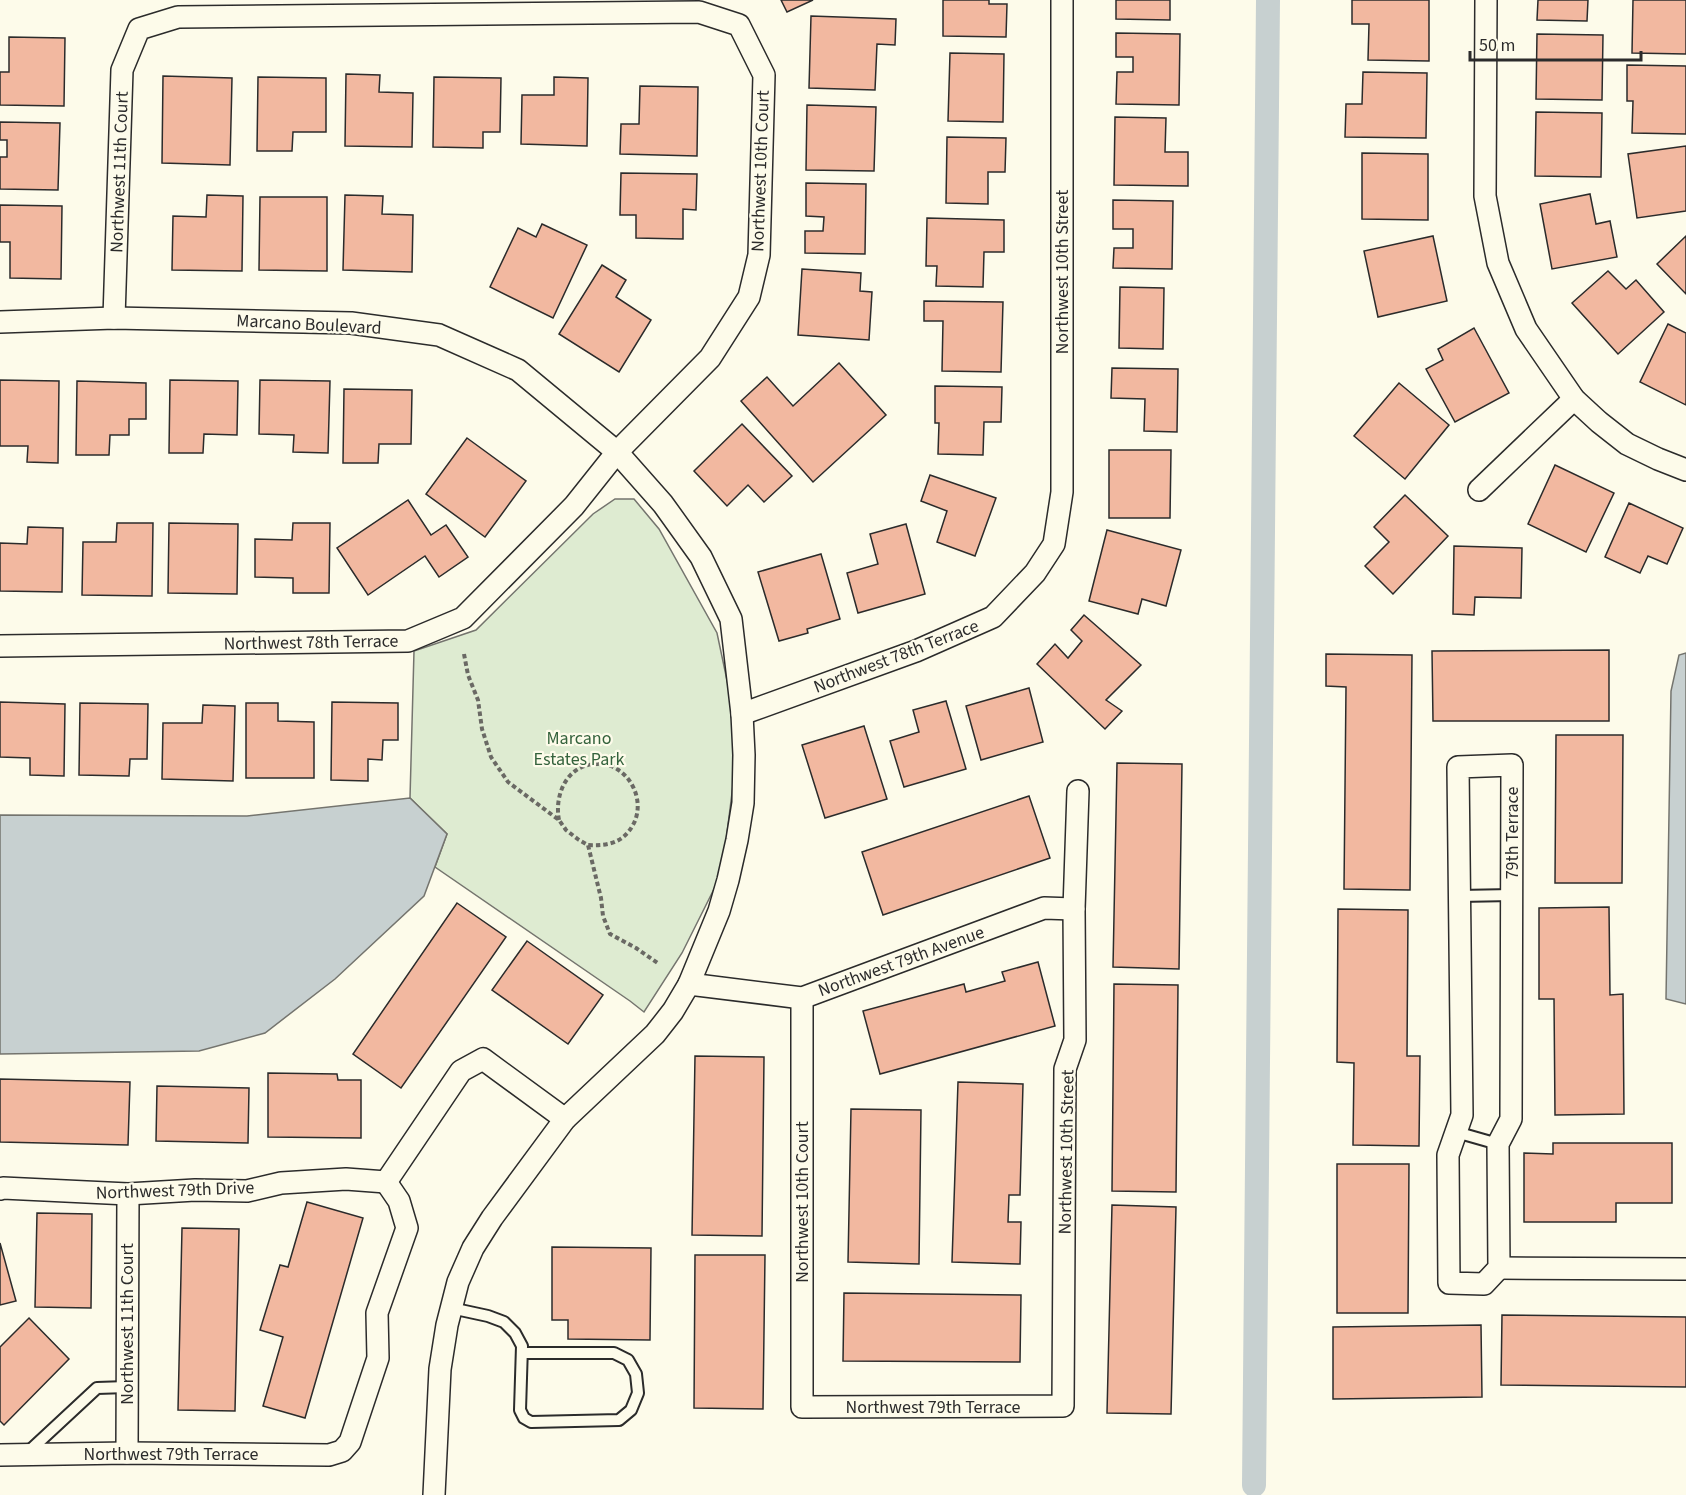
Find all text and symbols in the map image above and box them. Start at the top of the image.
scale bar [1470,24,1641,62]
text: 50 m [1479,33,1515,58]
street label: Northwest 10th Court [745,90,776,252]
street label: Northwest 11th Court [104,91,135,253]
street label: Northwest 10th Street [1050,190,1075,354]
street label: Marcano Boulevard [236,308,382,341]
street label: Northwest 78th Terrace [810,613,982,699]
street label: Northwest 78th Terrace [223,628,399,657]
park label: Marcano Estates Park [534,726,624,772]
street label: 79th Terrace [1500,787,1525,879]
street label: Northwest 79th Avenue [815,920,988,1003]
street label: Northwest 10th Street [1053,1069,1080,1235]
street label: Northwest 10th Court [790,1121,815,1283]
street label: Northwest 79th Drive [95,1175,255,1206]
street label: Northwest 11th Court [115,1243,140,1405]
street label: Northwest 79th Terrace [846,1395,1020,1420]
street label: Northwest 79th Terrace [84,1442,258,1467]

